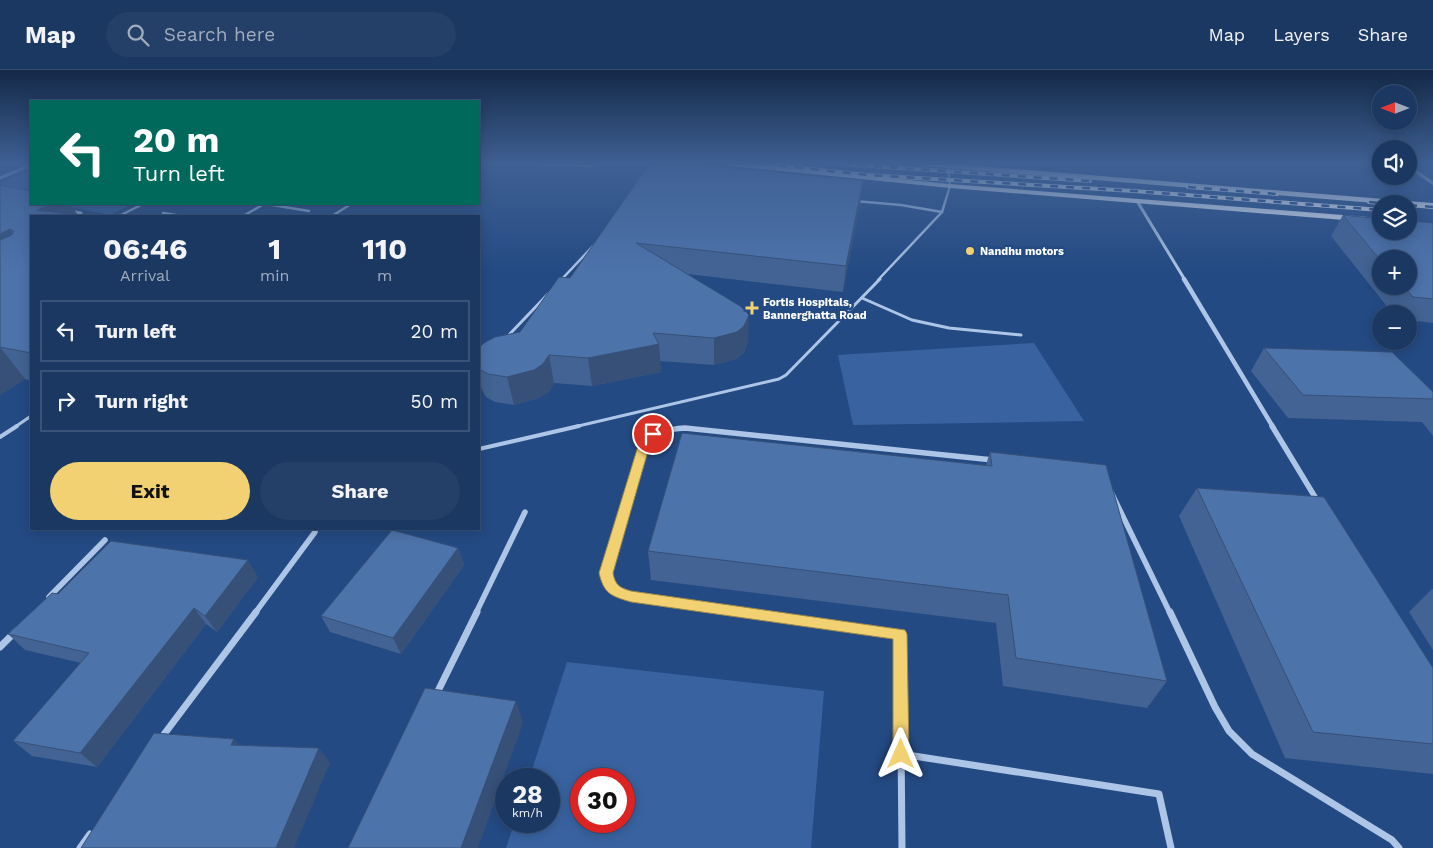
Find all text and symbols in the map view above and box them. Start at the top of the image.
search box [106,12,456,57]
text: Map [25,21,76,49]
icon: search [124,21,152,49]
text: Search here [164,23,275,46]
text: Map [1208,24,1245,45]
text: Layers [1273,24,1330,45]
text: Share [1358,24,1408,45]
north arrow [1372,85,1418,130]
map controls [1372,85,1417,350]
text: 20 m [133,119,219,161]
icon: left [50,120,115,185]
button: sound [1372,140,1417,185]
text: Turn left [133,161,225,186]
button: layers [1372,195,1417,240]
text: 06:46 [103,231,187,266]
text: 1 [268,231,281,266]
text: 110 [362,231,407,266]
marker: Nandhu motors [964,245,976,257]
place label: Nandhu motors [980,245,1064,258]
button: + [1372,250,1417,295]
text: Arrival [120,266,170,285]
text: min [260,266,289,285]
text: m [377,266,392,285]
place label: Fortis Hospitals, Bannerghatta Road [763,296,867,322]
marker: Fortis Hospitals, Bannerghatta Road [745,301,759,315]
button: − [1372,305,1417,350]
icon: left [52,317,80,345]
text: Turn left [95,320,176,343]
text: 20 m [411,320,458,343]
icon: right [52,387,80,415]
text: Turn right [95,390,188,413]
text: 50 m [411,390,458,413]
pin [632,413,674,455]
icon: arrive [639,420,667,448]
button: Exit [50,462,250,520]
button: Share [260,462,460,520]
position arrow [874,727,926,779]
speed limit sign: 30 [570,768,635,833]
text: 28 [512,780,543,809]
text: km/h [512,806,543,820]

